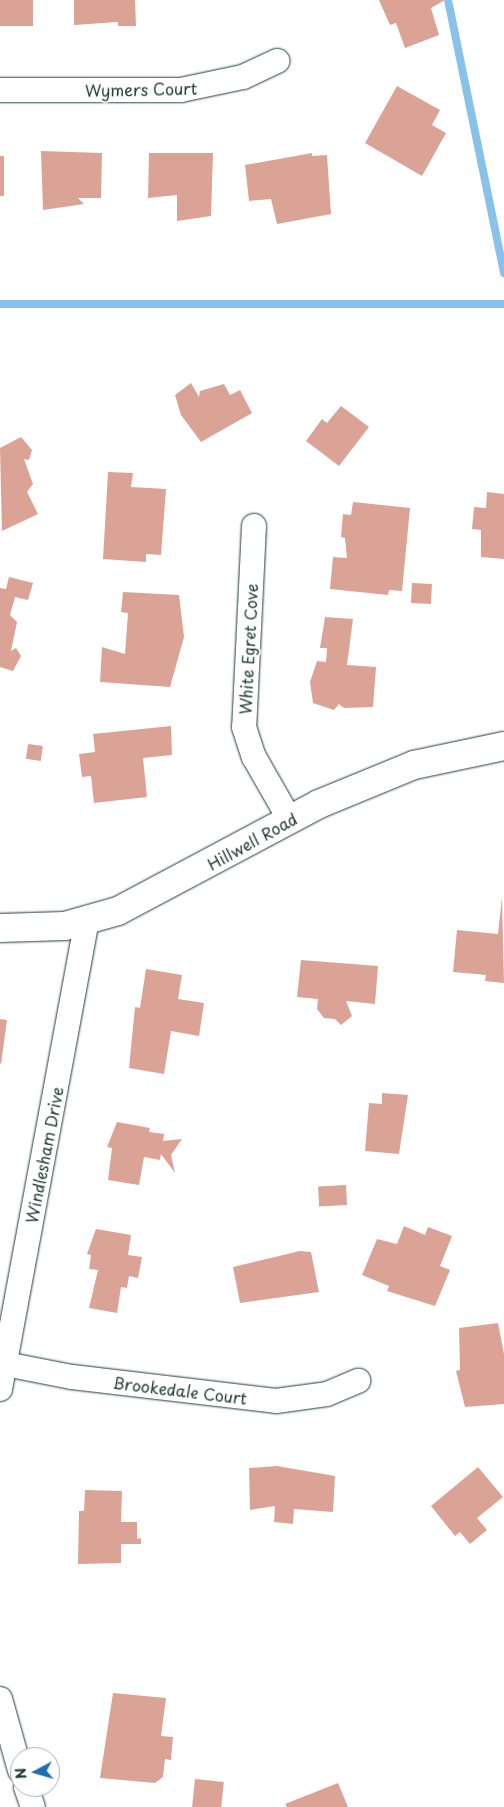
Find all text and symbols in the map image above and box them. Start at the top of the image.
street label: Wymers Court [85,78,197,100]
street label: White Egret Cove [235,582,261,716]
street label: Hillwell Road [204,808,300,874]
street label: Windlesham Drive [21,1085,67,1225]
street label: Brookedale Court [111,1372,249,1408]
north arrow [10,1747,60,1797]
text: N [10,1767,32,1780]

